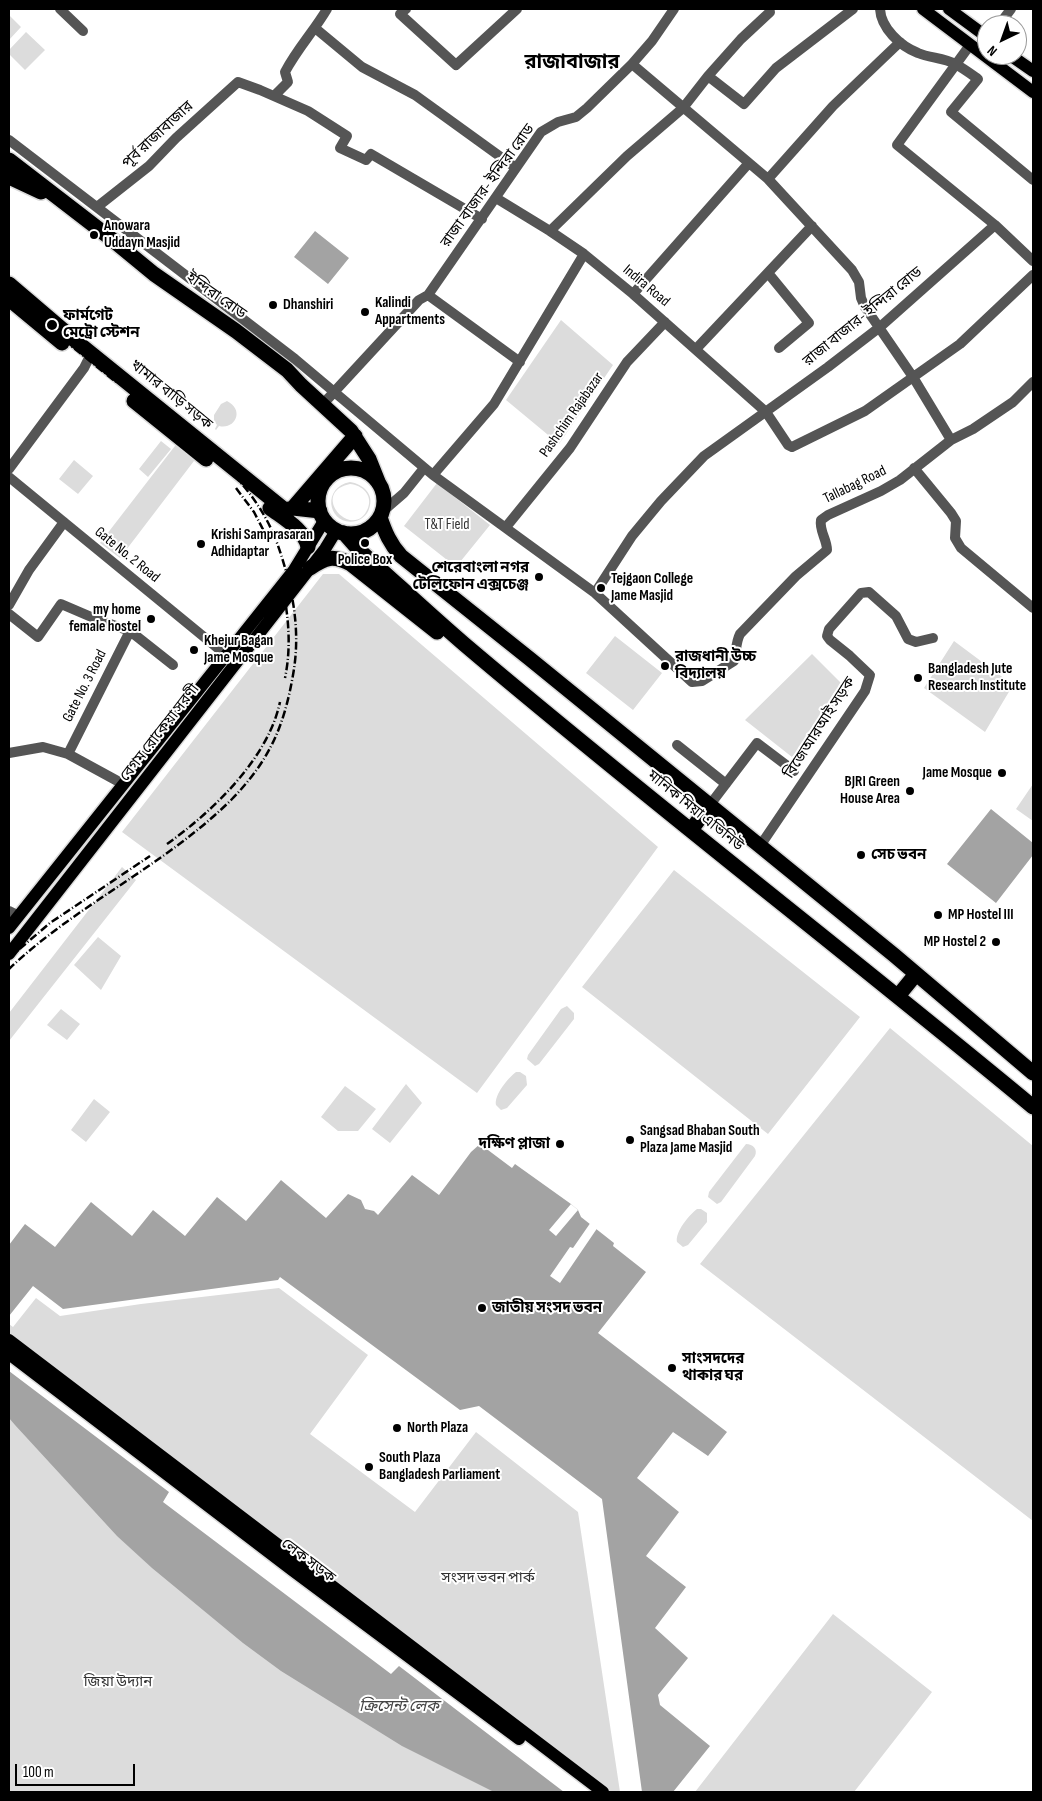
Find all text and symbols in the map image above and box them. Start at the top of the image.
north arrow [977,15,1027,65]
text: N [984,42,1001,60]
district label: রাজাবাজার [525,51,619,75]
street label: পূর্ব রাজাবাজার [119,97,197,173]
street label: রাজা বাজার- ইন্দিরা রোড [437,121,539,251]
place label: Anowara Uddayn Masjid [104,217,180,252]
marker: Anowara Uddayn Masjid [88,229,100,241]
street label: Indira Road [619,261,673,311]
street label: রাজা বাজার- ইন্দিরা রোড [800,263,926,371]
street label: ইন্দিরা রোড [183,269,249,323]
place label: Kalindi Appartments [375,294,445,329]
place label: Dhanshiri [283,296,333,314]
marker: Dhanshiri [267,299,279,311]
marker: Kalindi Appartments [359,306,371,318]
place label: ফার্মগেট মেট্রো স্টেশন [63,307,140,342]
marker: ফার্মগেট মেট্রো স্টেশন [45,318,59,332]
street label: খামার বাড়ি সড়ক [126,356,216,434]
street label: Pashchim Rajabazar [536,369,608,461]
street label: Tallabag Road [821,462,889,508]
park label: T&T Field [424,516,470,534]
street label: Gate No. 2 Road [91,523,163,587]
place label: Krishi Samprasaran Adhidaptar [211,526,313,561]
marker: Police Box [359,537,371,549]
marker: Krishi Samprasaran Adhidaptar [195,538,207,550]
place label: Police Box [338,551,392,569]
place label: শেরেবাংলা নগর টেলিফোন এক্সচেঞ্জ [412,559,529,594]
place label: Tejgaon College Jame Masjid [611,570,693,605]
marker: শেরেবাংলা নগর টেলিফোন এক্সচেঞ্জ [533,571,545,583]
marker: Tejgaon College Jame Masjid [595,582,607,594]
place label: my home female hostel [69,601,141,636]
marker: my home female hostel [145,613,157,625]
place label: Khejur Bagan Jame Mosque [204,632,273,667]
marker: Khejur Bagan Jame Mosque [188,644,200,656]
street label: Gate No. 3 Road [59,647,111,725]
place label: রাজধানী উচ্চ বিদ্যালয় [675,648,756,683]
marker: রাজধানী উচ্চ বিদ্যালয় [659,660,671,672]
place label: Bangladesh Jute Research Institute [928,660,1026,695]
marker: Bangladesh Jute Research Institute [912,672,924,684]
street label: বিজেআরআই সড়ক [780,674,860,782]
street label: বেগম রোকেয়া সরণী [116,681,204,785]
place label: Jame Mosque [923,764,992,782]
street label: মানিক মিয়া এভিনিউ [643,767,747,855]
marker: Jame Mosque [996,767,1008,779]
place label: BJRI Green House Area [840,773,900,808]
marker: BJRI Green House Area [904,785,916,797]
place label: সেচ ভবন [871,846,926,864]
marker: সেচ ভবন [855,849,867,861]
place label: MP Hostel III [948,906,1014,924]
marker: MP Hostel III [932,909,944,921]
place label: MP Hostel 2 [924,933,986,951]
marker: MP Hostel 2 [990,936,1002,948]
place label: Sangsad Bhaban South Plaza Jame Masjid [640,1122,760,1157]
marker: Sangsad Bhaban South Plaza Jame Masjid [624,1134,636,1146]
place label: দক্ষিণ প্লাজা [479,1135,550,1153]
marker: দক্ষিণ প্লাজা [554,1138,566,1150]
place label: জাতীয় সংসদ ভবন [492,1299,602,1317]
marker: জাতীয় সংসদ ভবন [476,1302,488,1314]
place label: সাংসদদের থাকার ঘর [682,1350,744,1385]
marker: সাংসদদের থাকার ঘর [666,1362,678,1374]
place label: North Plaza [407,1419,468,1437]
marker: North Plaza [391,1422,403,1434]
place label: South Plaza Bangladesh Parliament [379,1449,500,1484]
marker: South Plaza Bangladesh Parliament [363,1461,375,1473]
street label: লেক সড়ক [277,1535,339,1587]
park label: সংসদ ভবন পার্ক [441,1569,535,1587]
park label: জিয়া উদ্যান [84,1673,152,1691]
water label: ক্রিসেন্ট লেক [359,1697,439,1717]
scale bar [18,1754,138,1786]
text: 100 m [23,1763,54,1782]

